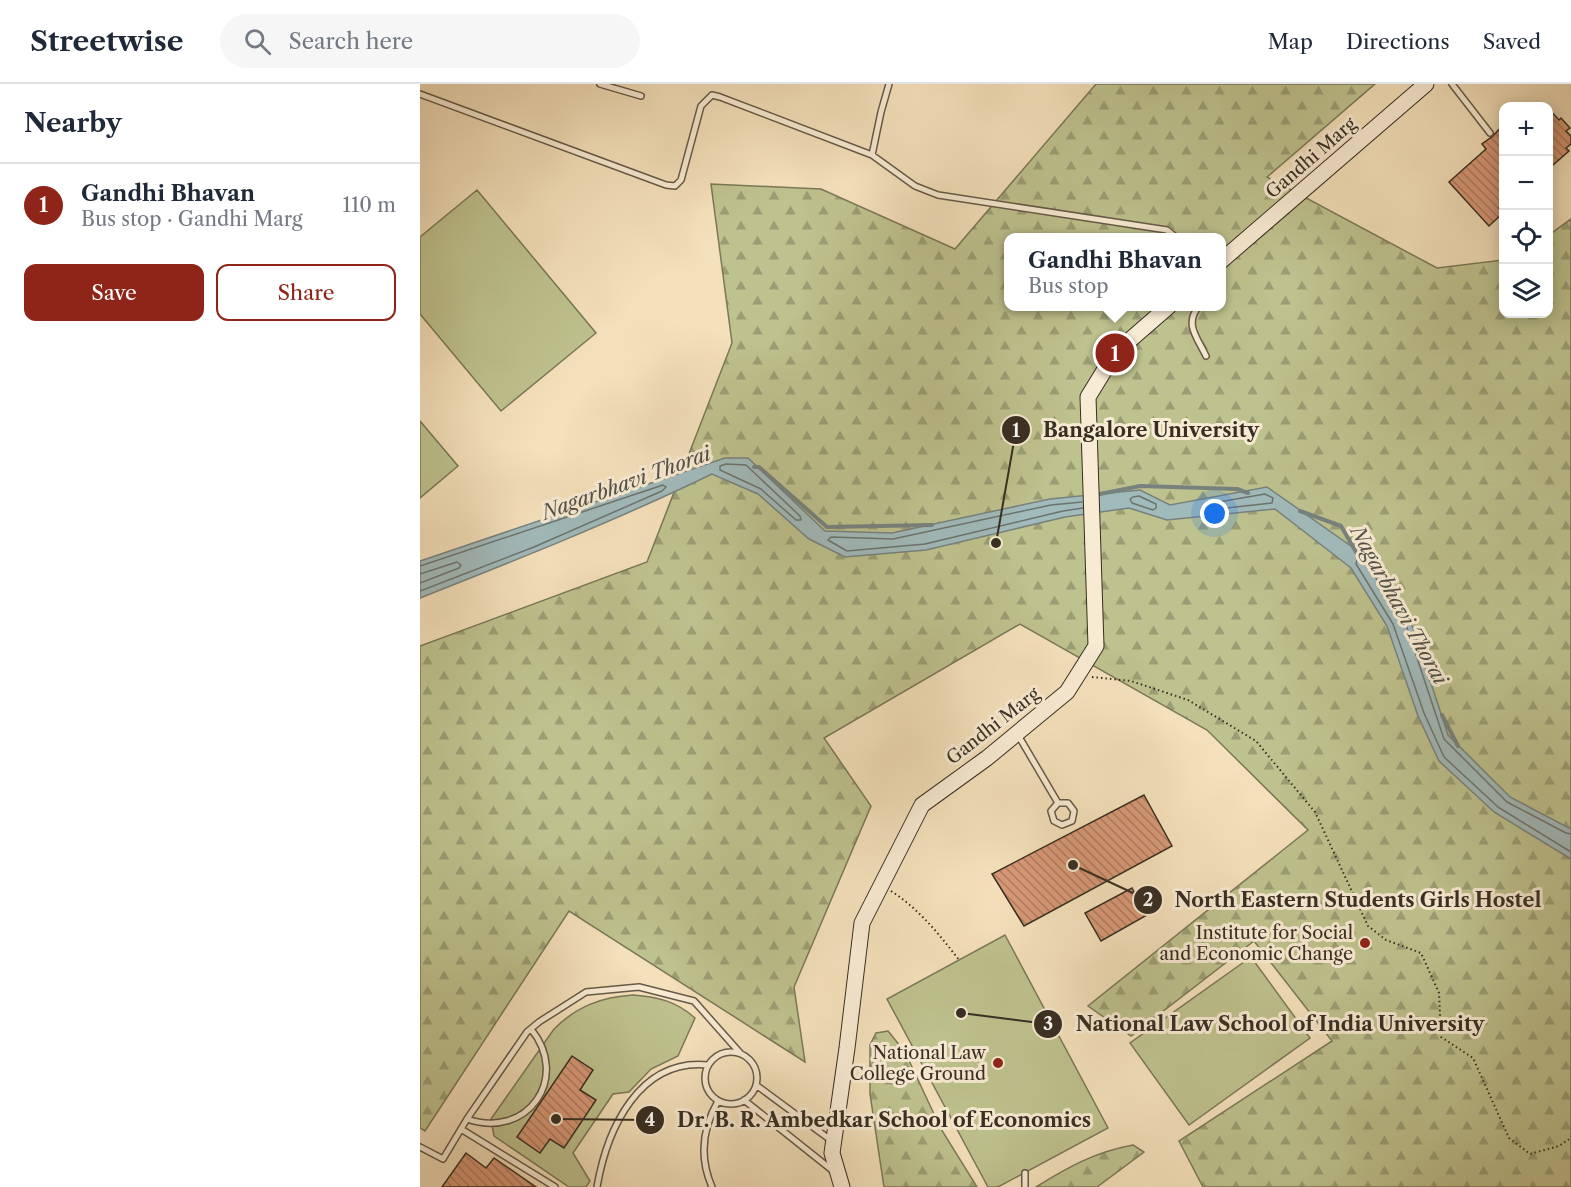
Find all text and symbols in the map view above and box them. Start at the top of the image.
search box [220,14,640,68]
text: Streetwise [30,24,184,58]
icon: search [241,25,274,58]
text: Search here [289,28,413,55]
text: Map [1268,29,1313,54]
text: Directions [1346,29,1450,54]
text: Saved [1483,29,1541,54]
map controls [1499,102,1553,318]
button: + [1499,102,1553,156]
text: Nearby [24,107,122,139]
street label: Gandhi Marg [1261,113,1361,203]
button: − [1499,156,1553,210]
text: Gandhi Bhavan [81,180,255,207]
text: 1 [39,193,48,217]
text: 110 m [343,193,396,217]
text: Bus stop · Gandhi Marg [81,207,303,231]
button: locate [1499,210,1553,264]
popup [1004,233,1226,311]
text: Gandhi Bhavan [1028,247,1202,274]
button: Save [24,264,204,321]
button: Share [216,264,396,321]
button: layers [1499,264,1553,318]
text: Bus stop [1028,274,1109,298]
pin: 1 [1096,330,1134,376]
callout: Bangalore University [1001,411,1271,449]
text: Bangalore University [1043,418,1260,442]
text: 1 [1012,420,1020,442]
water label: Nagarbhavi Thorai [536,441,715,525]
your location [1200,499,1229,528]
water label: Nagarbhavi Thorai [1344,520,1454,690]
street label: Gandhi Marg [942,682,1044,769]
callout: North Eastern Students Girls Hostel [1133,881,1554,919]
text: North Eastern Students Girls Hostel [1174,888,1542,912]
text: 2 [1143,889,1153,911]
place label: Institute for Social and Economic Change [1159,922,1353,965]
marker: Institute for Social and Economic Change [1358,936,1372,950]
callout: National Law School of India University [1033,1005,1497,1043]
text: National Law School of India University [1076,1012,1485,1036]
text: 3 [1043,1013,1053,1035]
place label: National Law College Ground [850,1042,987,1085]
marker: National Law College Ground [991,1056,1005,1070]
callout: Dr. B. R. Ambedkar School of Economics [635,1101,1104,1139]
text: Dr. B. R. Ambedkar School of Economics [677,1108,1091,1132]
text: 4 [645,1109,655,1131]

